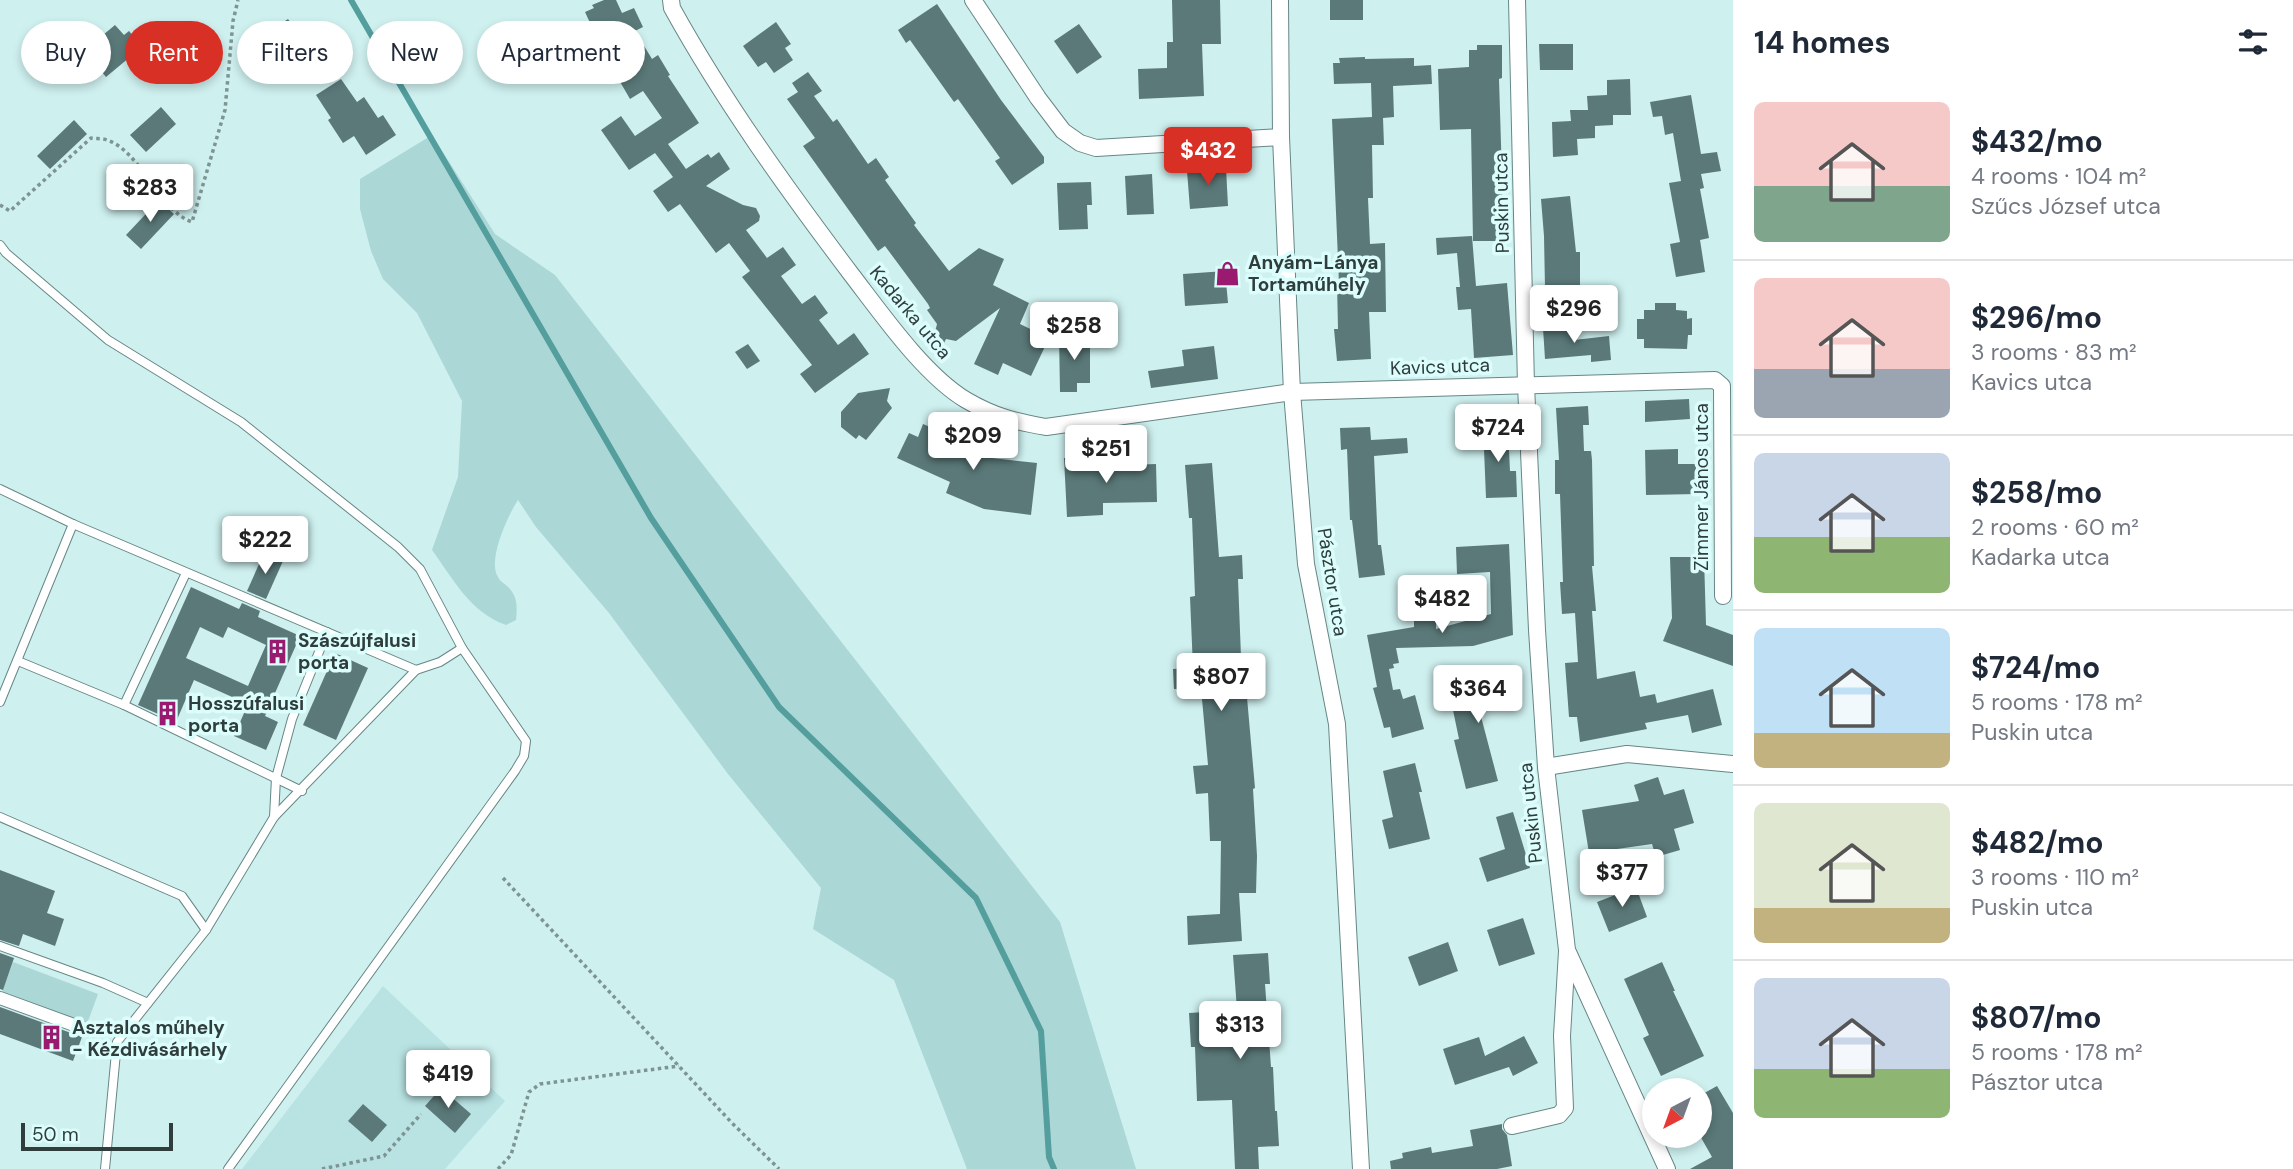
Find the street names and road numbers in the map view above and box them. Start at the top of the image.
street label: Puskin utca [1488,152,1515,254]
street label: Kadarka utca [864,260,957,364]
street label: Kavics utca [1390,352,1490,381]
street label: Zimmer János utca [1689,403,1714,571]
street label: Pásztor utca [1312,526,1353,638]
street label: Puskin utca [1513,762,1548,864]

